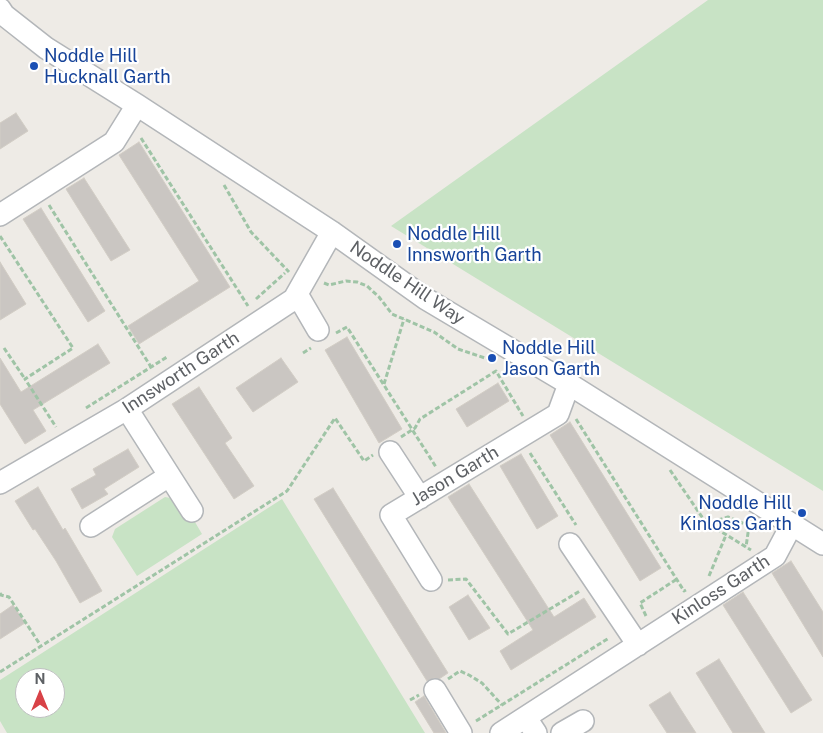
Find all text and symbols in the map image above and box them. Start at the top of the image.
place label: Noddle Hill Hucknall Garth [44,45,171,88]
marker: Noddle Hill Hucknall Garth [28,60,40,72]
place label: Noddle Hill Innsworth Garth [407,223,542,266]
street label: Noddle Hill Way [345,237,469,329]
marker: Noddle Hill Innsworth Garth [391,238,403,250]
street label: Innsworth Garth [119,327,243,419]
place label: Noddle Hill Jason Garth [502,337,600,379]
marker: Noddle Hill Jason Garth [486,352,498,364]
street label: Jason Garth [407,441,503,511]
place label: Noddle Hill Kinloss Garth [680,492,792,534]
marker: Noddle Hill Kinloss Garth [796,507,808,519]
street label: Kinloss Garth [668,550,774,630]
north arrow [15,668,65,718]
text: N [35,671,45,687]

